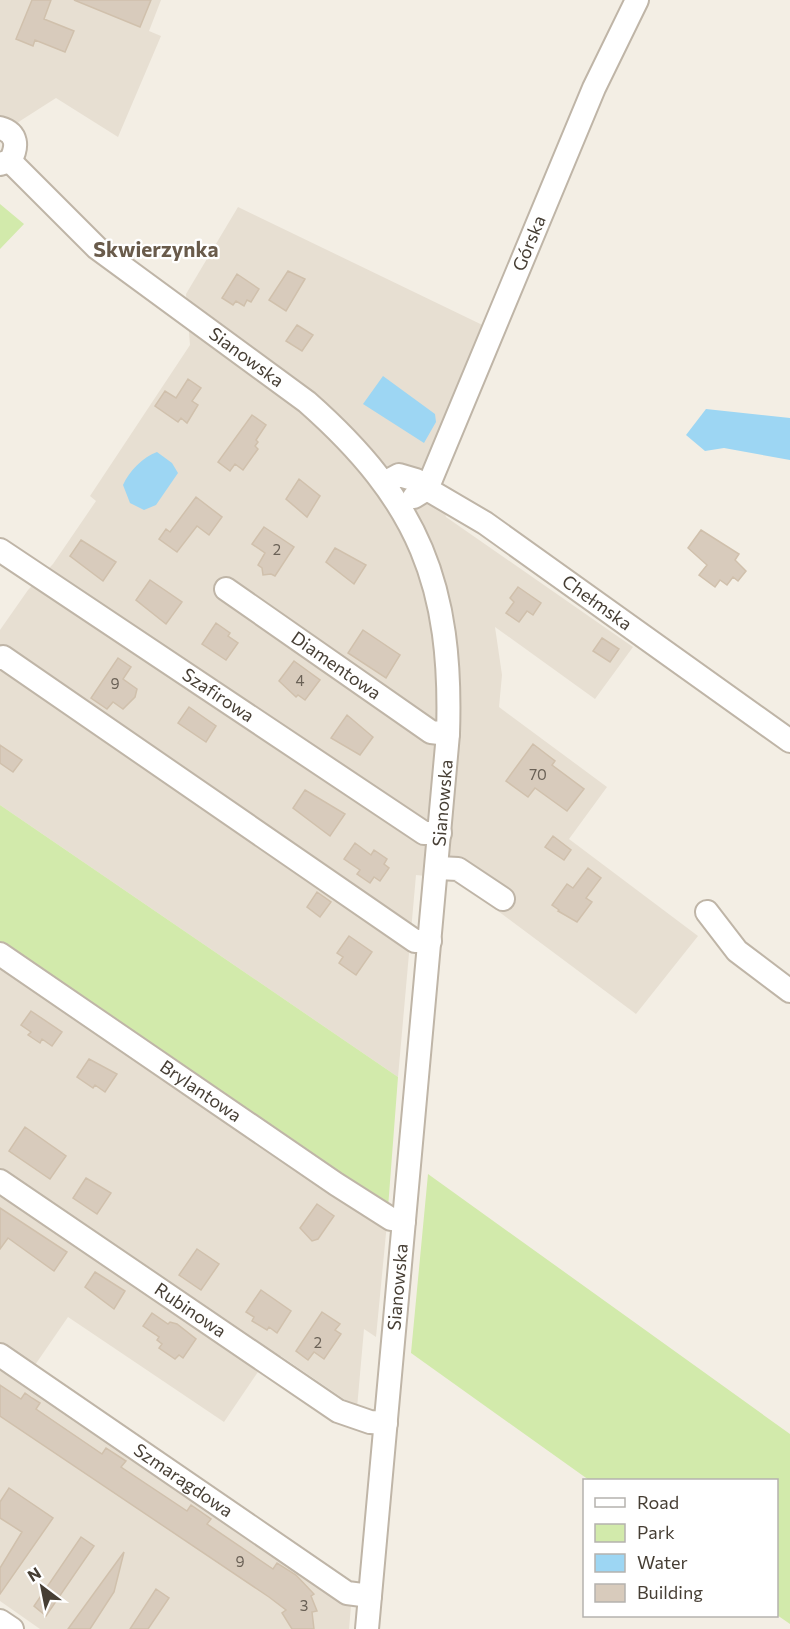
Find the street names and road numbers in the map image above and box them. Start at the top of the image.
street label: Górska [507,212,550,274]
street label: Sianowska [205,322,288,391]
street label: Chełmska [558,570,637,635]
street label: Diamentowa [287,626,386,704]
street label: Szafirowa [178,663,259,726]
street label: Sianowska [427,759,457,847]
street label: Brylantowa [156,1055,246,1126]
street label: Sianowska [382,1243,412,1331]
street label: Rubinowa [151,1277,231,1342]
street label: Szmaragdowa [130,1438,237,1521]

